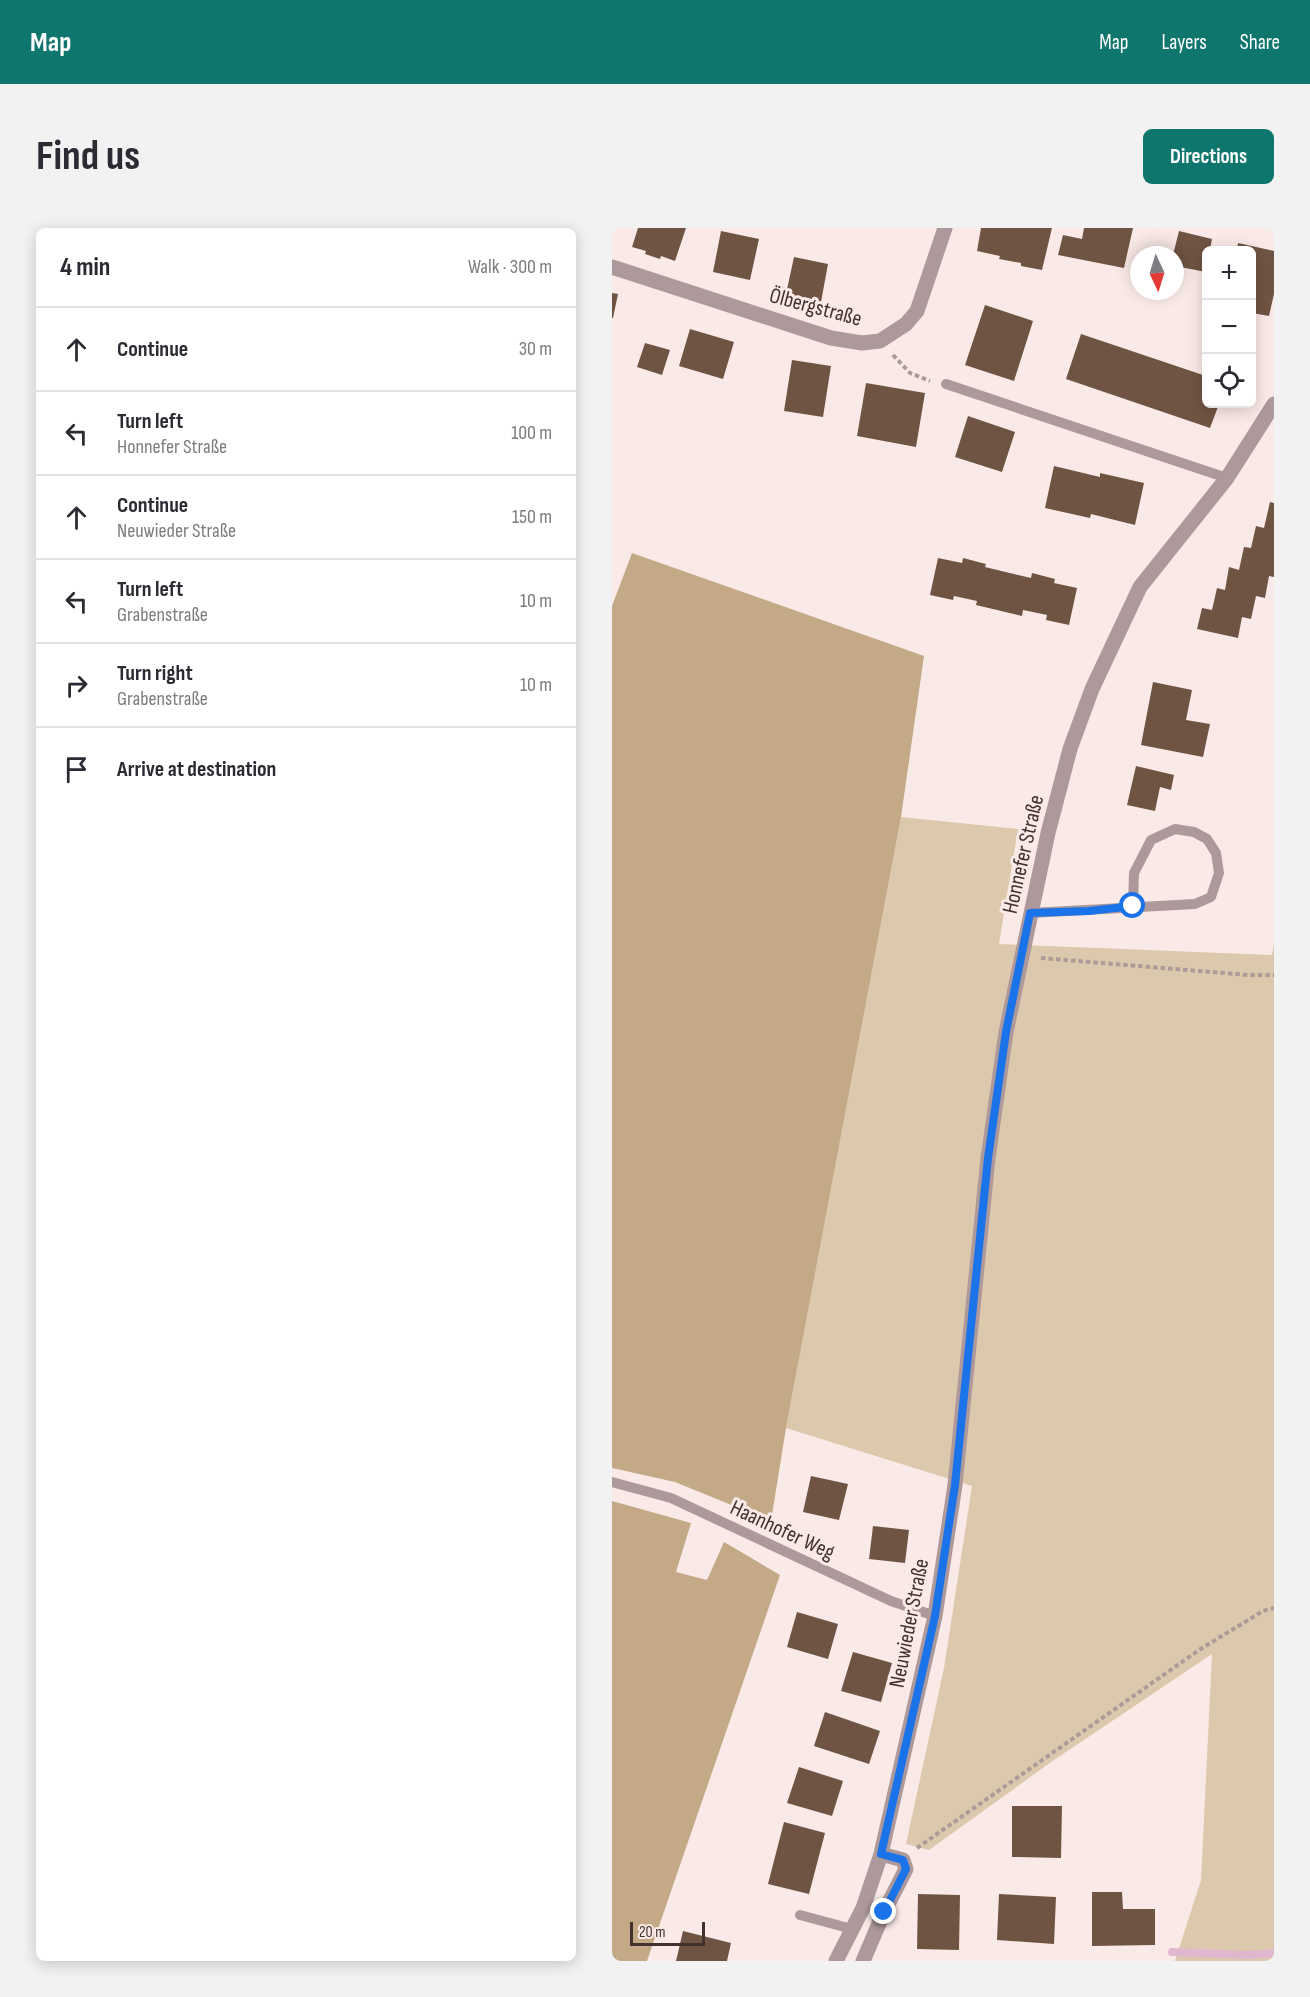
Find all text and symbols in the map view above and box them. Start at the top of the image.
text: Map [30,26,71,59]
text: Map [1099,30,1128,55]
text: Layers [1161,30,1207,55]
text: Share [1240,30,1280,55]
button: Directions [1143,129,1274,184]
text: Find us [36,131,140,182]
north arrow [1130,246,1184,300]
map controls [1202,246,1256,408]
button: + [1202,246,1256,300]
text: 4 min [60,252,110,283]
text: Walk · 300 m [468,255,552,279]
street label: Ölbergstraße [766,282,865,333]
button: − [1202,300,1256,354]
icon: ahead [60,333,93,366]
text: Continue [117,336,188,363]
text: 30 m [519,337,552,361]
button: locate [1202,354,1256,408]
text: Turn left [117,408,183,435]
icon: left [60,417,93,450]
text: 100 m [511,421,552,445]
text: Honnefer Straße [117,435,227,459]
text: Continue [117,492,188,519]
icon: ahead [60,501,93,534]
text: 150 m [512,505,552,529]
text: Neuwieder Straße [117,519,236,543]
text: Turn left [117,576,183,603]
icon: left [60,585,93,618]
text: 10 m [520,589,552,613]
text: Grabenstraße [117,603,208,627]
text: Turn right [117,660,193,687]
icon: right [60,669,93,702]
text: 10 m [520,673,552,697]
text: Grabenstraße [117,687,208,711]
icon: arrive [60,753,93,786]
text: Arrive at destination [117,756,276,783]
street label: Honnefer Straße [997,792,1050,916]
route start [1119,892,1145,918]
street label: Haanhofer Weg [726,1494,839,1566]
street label: Neuwieder Straße [884,1556,935,1690]
route end [870,1898,896,1924]
scale bar [630,1919,705,1946]
text: 20 m [639,1923,666,1942]

